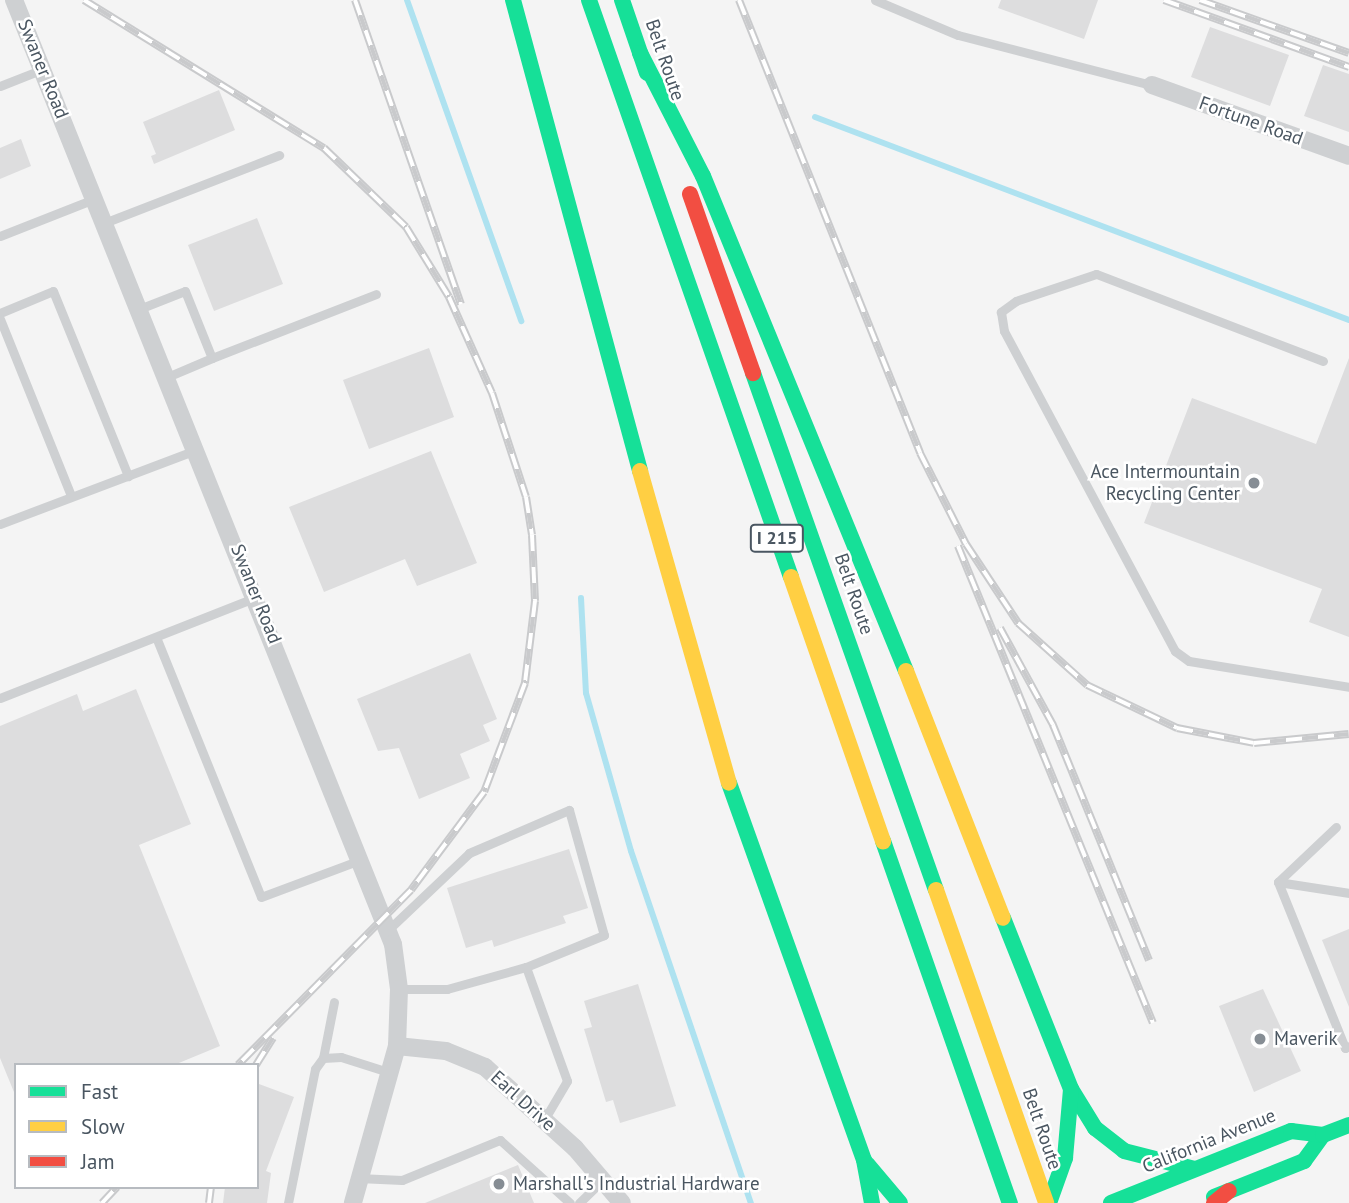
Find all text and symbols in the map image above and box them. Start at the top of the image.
street label: Swaner Road [13,16,73,122]
street label: Belt Route [640,16,690,104]
street label: Fortune Road [1196,92,1306,150]
place label: Ace Intermountain Recycling Center [1090,461,1240,505]
marker: Ace Intermountain Recycling Center [1246,475,1262,491]
road number: I 215 [749,524,805,552]
street label: Swaner Road [226,541,286,647]
street label: Belt Route [829,550,879,638]
place label: Maverik [1274,1028,1338,1050]
marker: Maverik [1252,1031,1268,1047]
legend [14,1063,259,1189]
street label: Earl Drive [486,1066,560,1136]
text: Fast [81,1078,118,1105]
street label: Belt Route [1017,1085,1067,1173]
street label: California Avenue [1139,1104,1279,1178]
text: Slow [81,1113,125,1140]
text: Jam [81,1148,115,1175]
place label: Marshall's Industrial Hardware [513,1173,760,1195]
marker: Marshall's Industrial Hardware [491,1176,507,1192]

